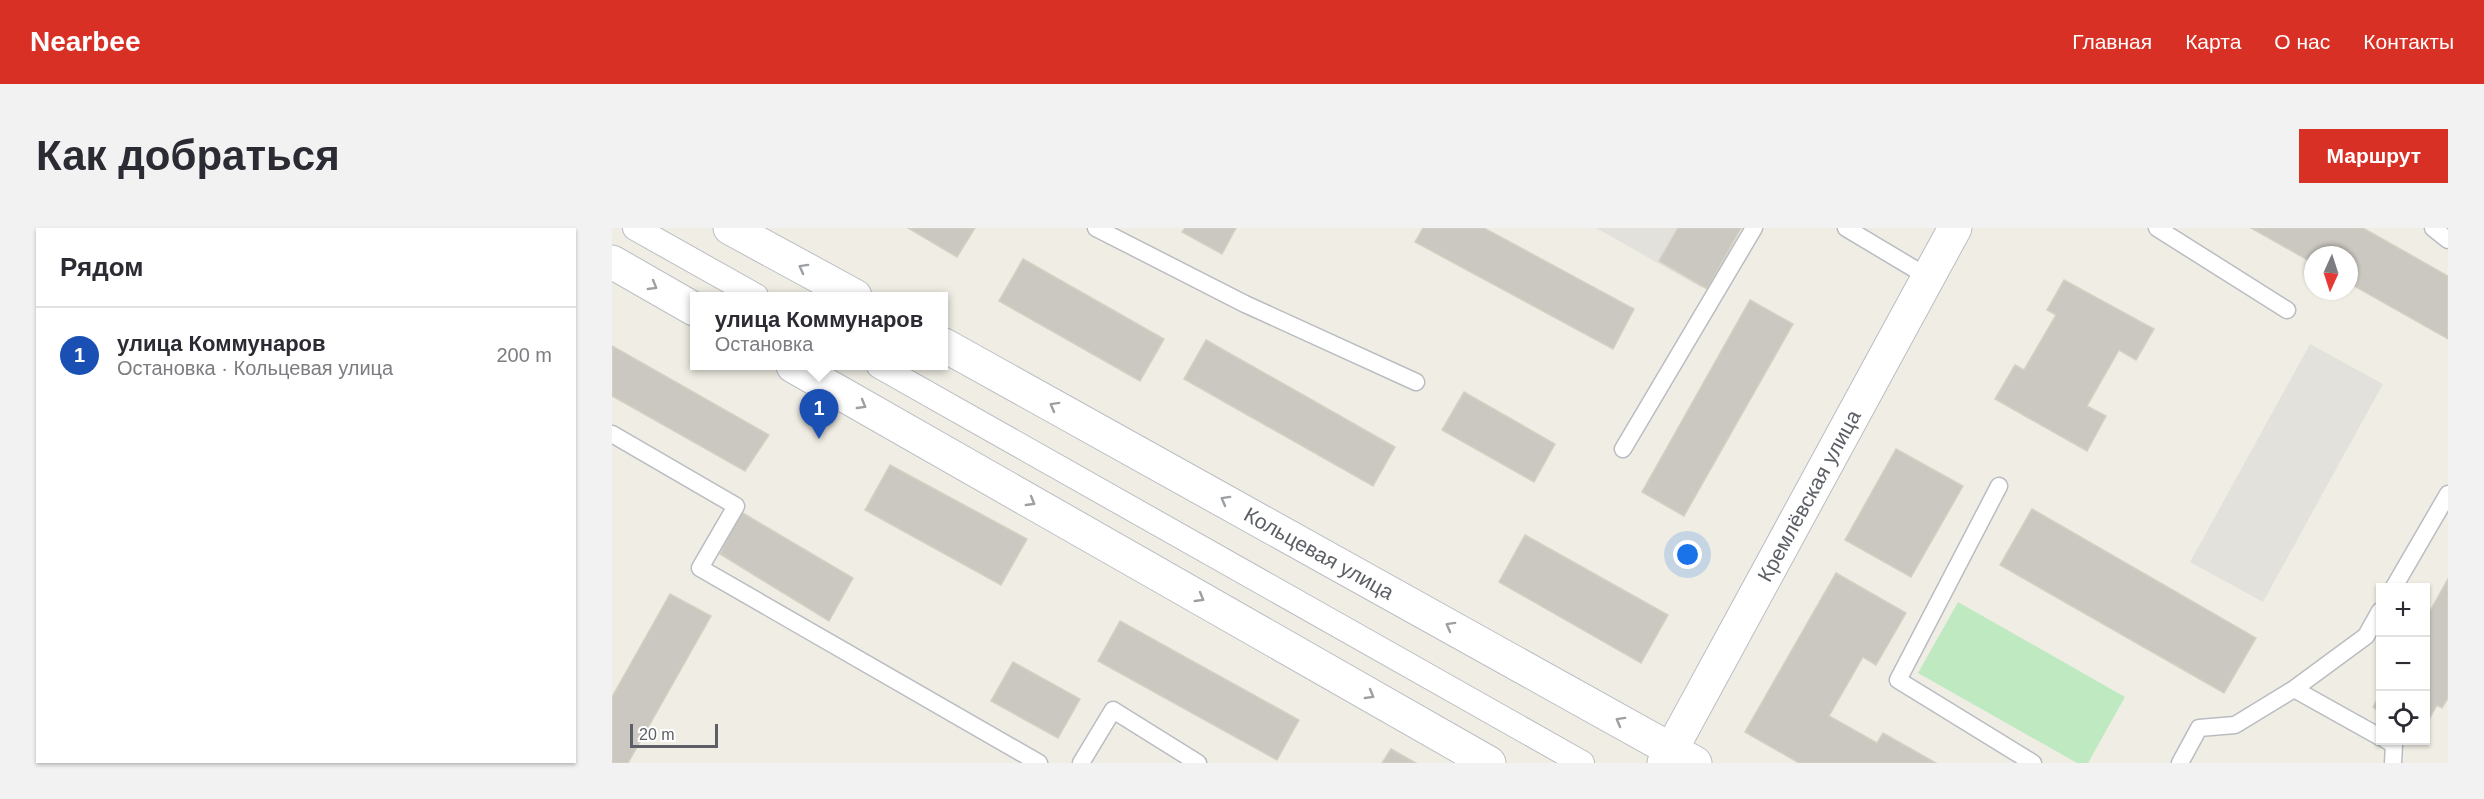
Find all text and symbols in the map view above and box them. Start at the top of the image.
text: Nearbee [30,26,141,57]
text: Главная [2072,30,2152,53]
text: Карта [2185,30,2241,53]
text: О нас [2274,30,2330,53]
text: Контакты [2363,30,2454,53]
button: Маршрут [2299,129,2448,183]
text: Как добраться [36,132,340,179]
north arrow [2304,246,2358,300]
text: Рядом [60,252,143,282]
one-way arrow [799,264,810,275]
one-way arrow [647,279,657,290]
popup [690,292,948,370]
text: улица Коммунаров [715,307,923,332]
text: улица Коммунаров [117,331,326,356]
text: Остановка [715,333,813,355]
text: 1 [74,344,85,366]
text: 200 m [496,344,552,366]
text: Остановка · Кольцевая улица [117,357,393,379]
pin: 1 [800,390,838,439]
one-way arrow [856,398,866,409]
one-way arrow [1050,402,1060,413]
street label: Кремлёвская улица [1753,406,1865,585]
one-way arrow [1025,494,1035,506]
one-way arrow [1220,496,1231,507]
street label: Кольцевая улица [1240,502,1398,604]
your location [1673,540,1702,569]
map controls [2376,583,2430,745]
button: + [2376,583,2430,637]
one-way arrow [1194,591,1204,602]
one-way arrow [1446,622,1456,633]
button: − [2376,637,2430,691]
one-way arrow [1364,688,1374,699]
button: locate [2376,691,2430,745]
one-way arrow [1616,717,1626,728]
scale bar [630,721,718,748]
text: 20 m [639,726,675,743]

